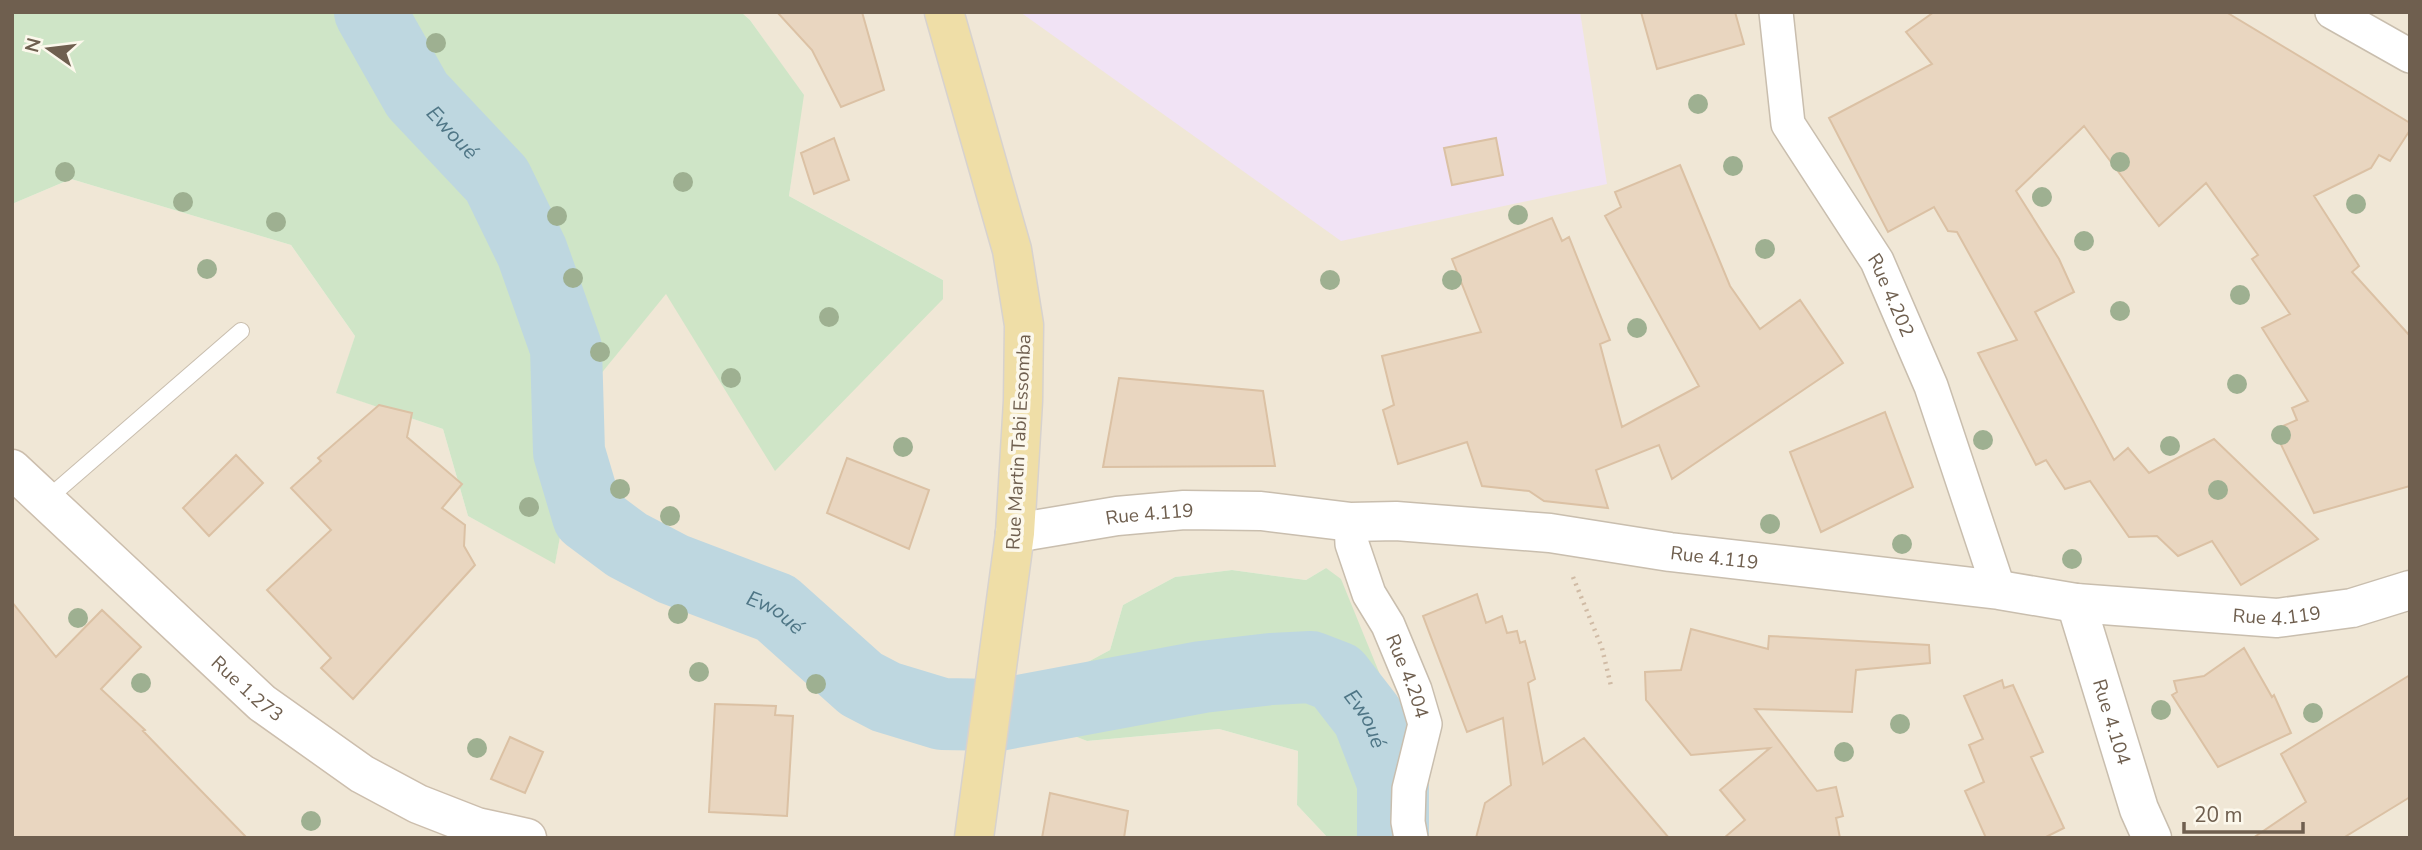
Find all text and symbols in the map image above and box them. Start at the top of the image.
north arrow [14,14,84,84]
text: N [19,35,48,55]
water label: Ewoué [420,100,485,166]
street label: Rue 4.202 [1861,248,1920,341]
street label: Rue Martin Tabi Essomba [1000,333,1038,551]
street label: Rue 4.119 [1104,498,1194,532]
street label: Rue 4.119 [1669,540,1760,576]
water label: Ewoué [742,584,810,641]
street label: Rue 4.119 [2232,600,2322,632]
street label: Rue 4.204 [1379,630,1435,721]
street label: Rue 1.273 [205,650,288,728]
street label: Rue 4.104 [2086,676,2137,768]
water label: Ewoué [1337,683,1393,752]
scale bar [2184,790,2303,834]
text: 20 m [2194,801,2243,829]

